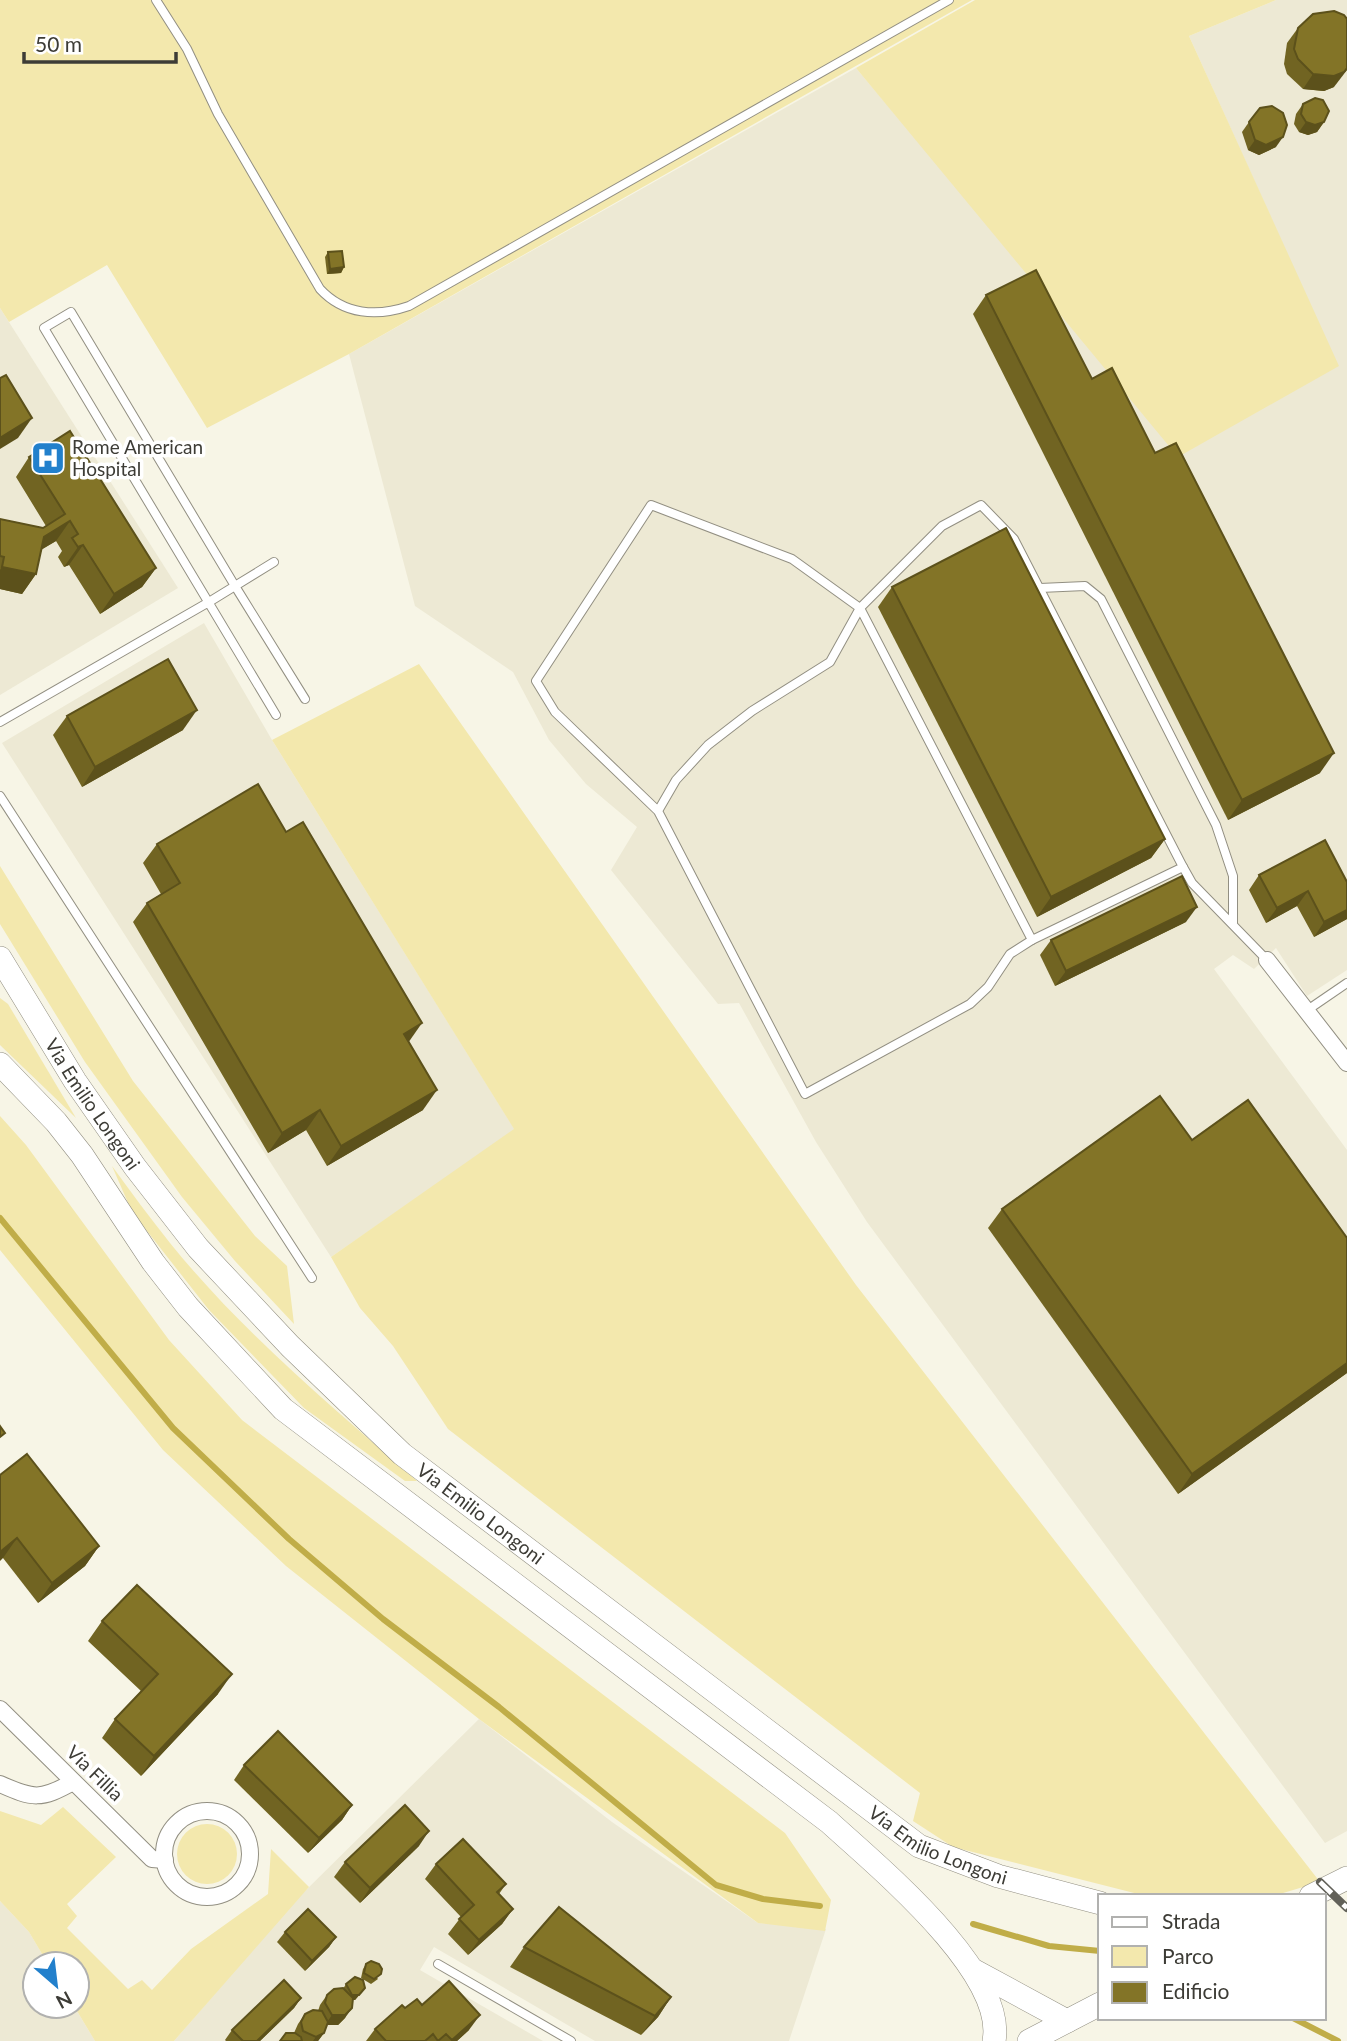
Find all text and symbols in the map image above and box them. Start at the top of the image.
scale bar [24,21,177,65]
text: 50 m [35,31,82,56]
place label: Rome American Hospital [72,435,203,480]
hospital icon: Rome American Hospital [29,439,67,477]
street label: Via Emilio Longoni [41,1034,145,1174]
street label: Via Emilio Longoni [413,1458,549,1569]
street label: Via Fillia [62,1740,129,1805]
street label: Via Emilio Longoni [864,1800,1010,1889]
legend [1098,1894,1326,2020]
text: Strada [1162,1908,1221,1933]
text: Parco [1162,1943,1214,1968]
north arrow [21,1950,91,2020]
text: Edificio [1162,1978,1230,2003]
text: N [52,1987,76,2014]

